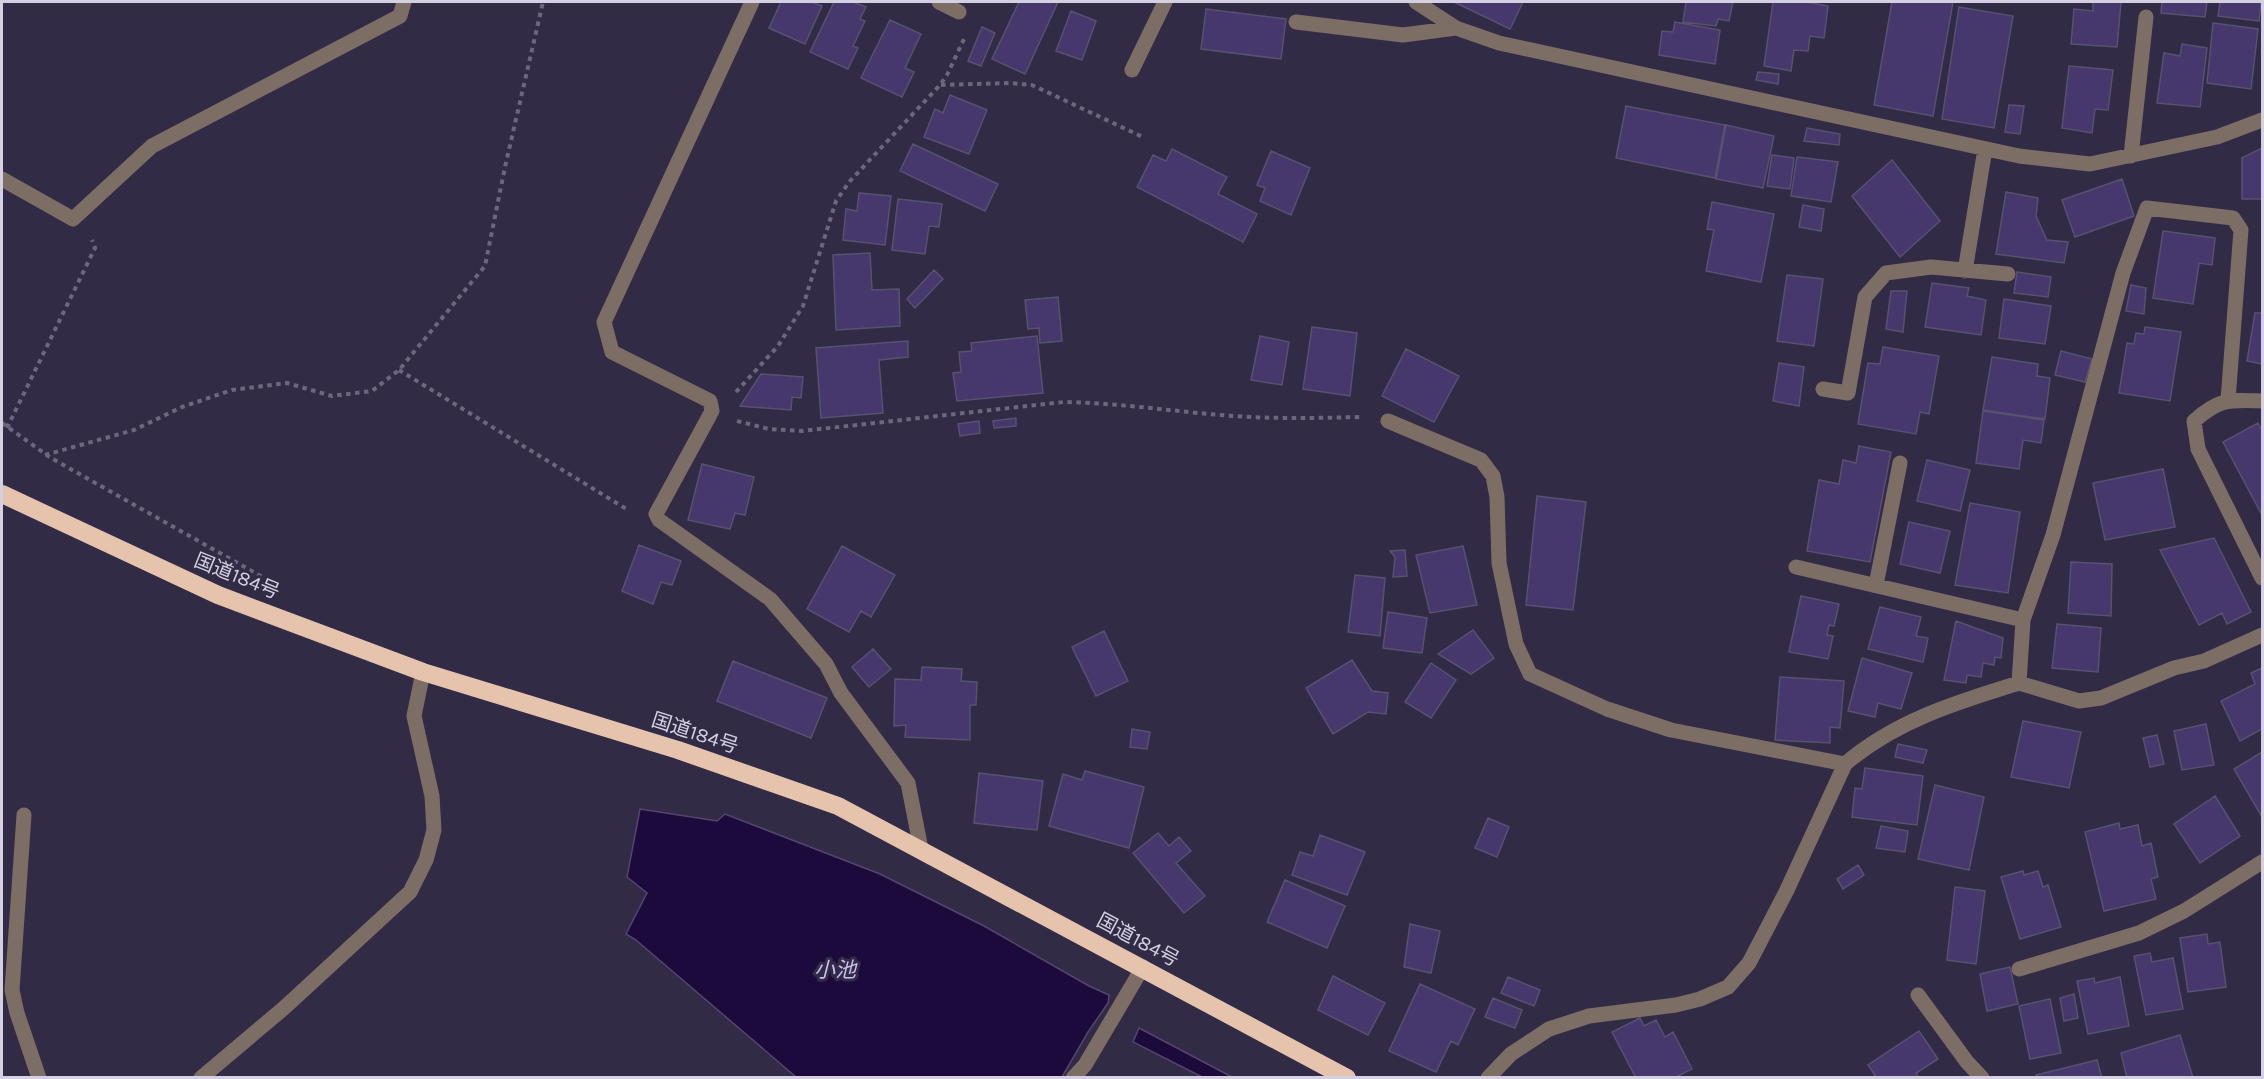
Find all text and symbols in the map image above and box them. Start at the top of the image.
street label: 国道184号 [191,548,283,604]
street label: 国道184号 [649,708,741,758]
street label: 国道184号 [1093,909,1183,971]
water label: 小池 [814,958,858,982]

